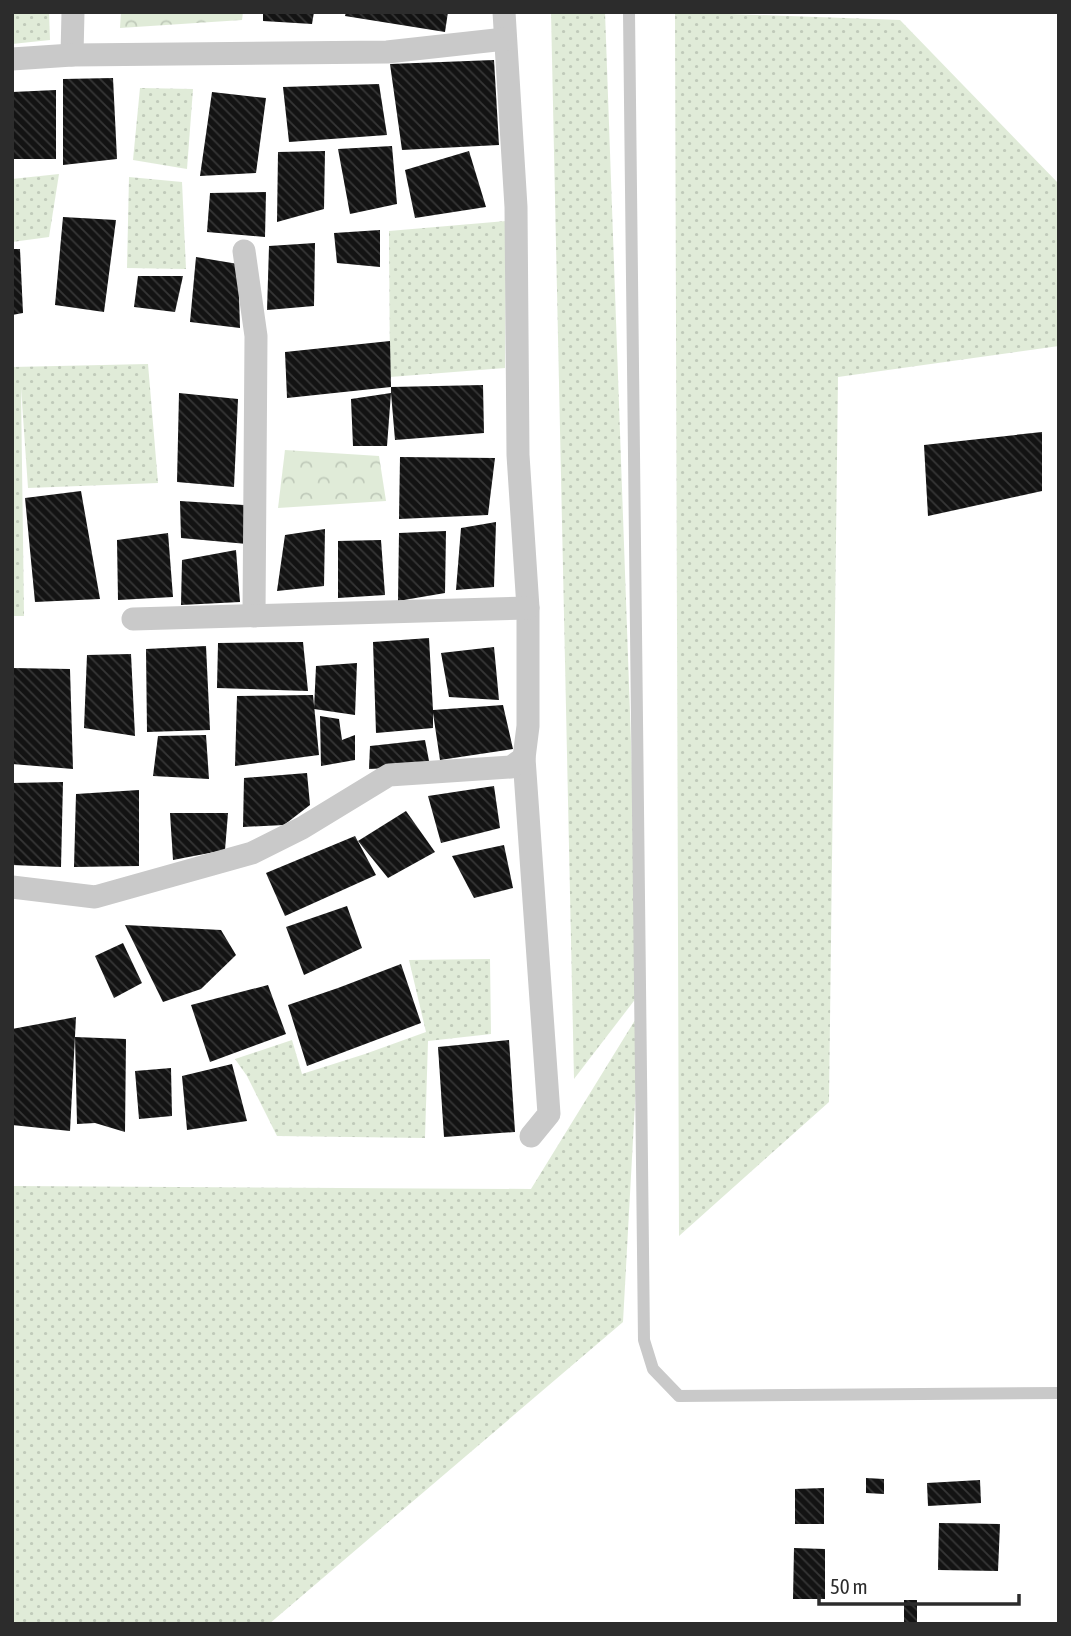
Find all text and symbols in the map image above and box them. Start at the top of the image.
scale bar [819,1562,1018,1606]
text: 50 m [830,1574,868,1598]

